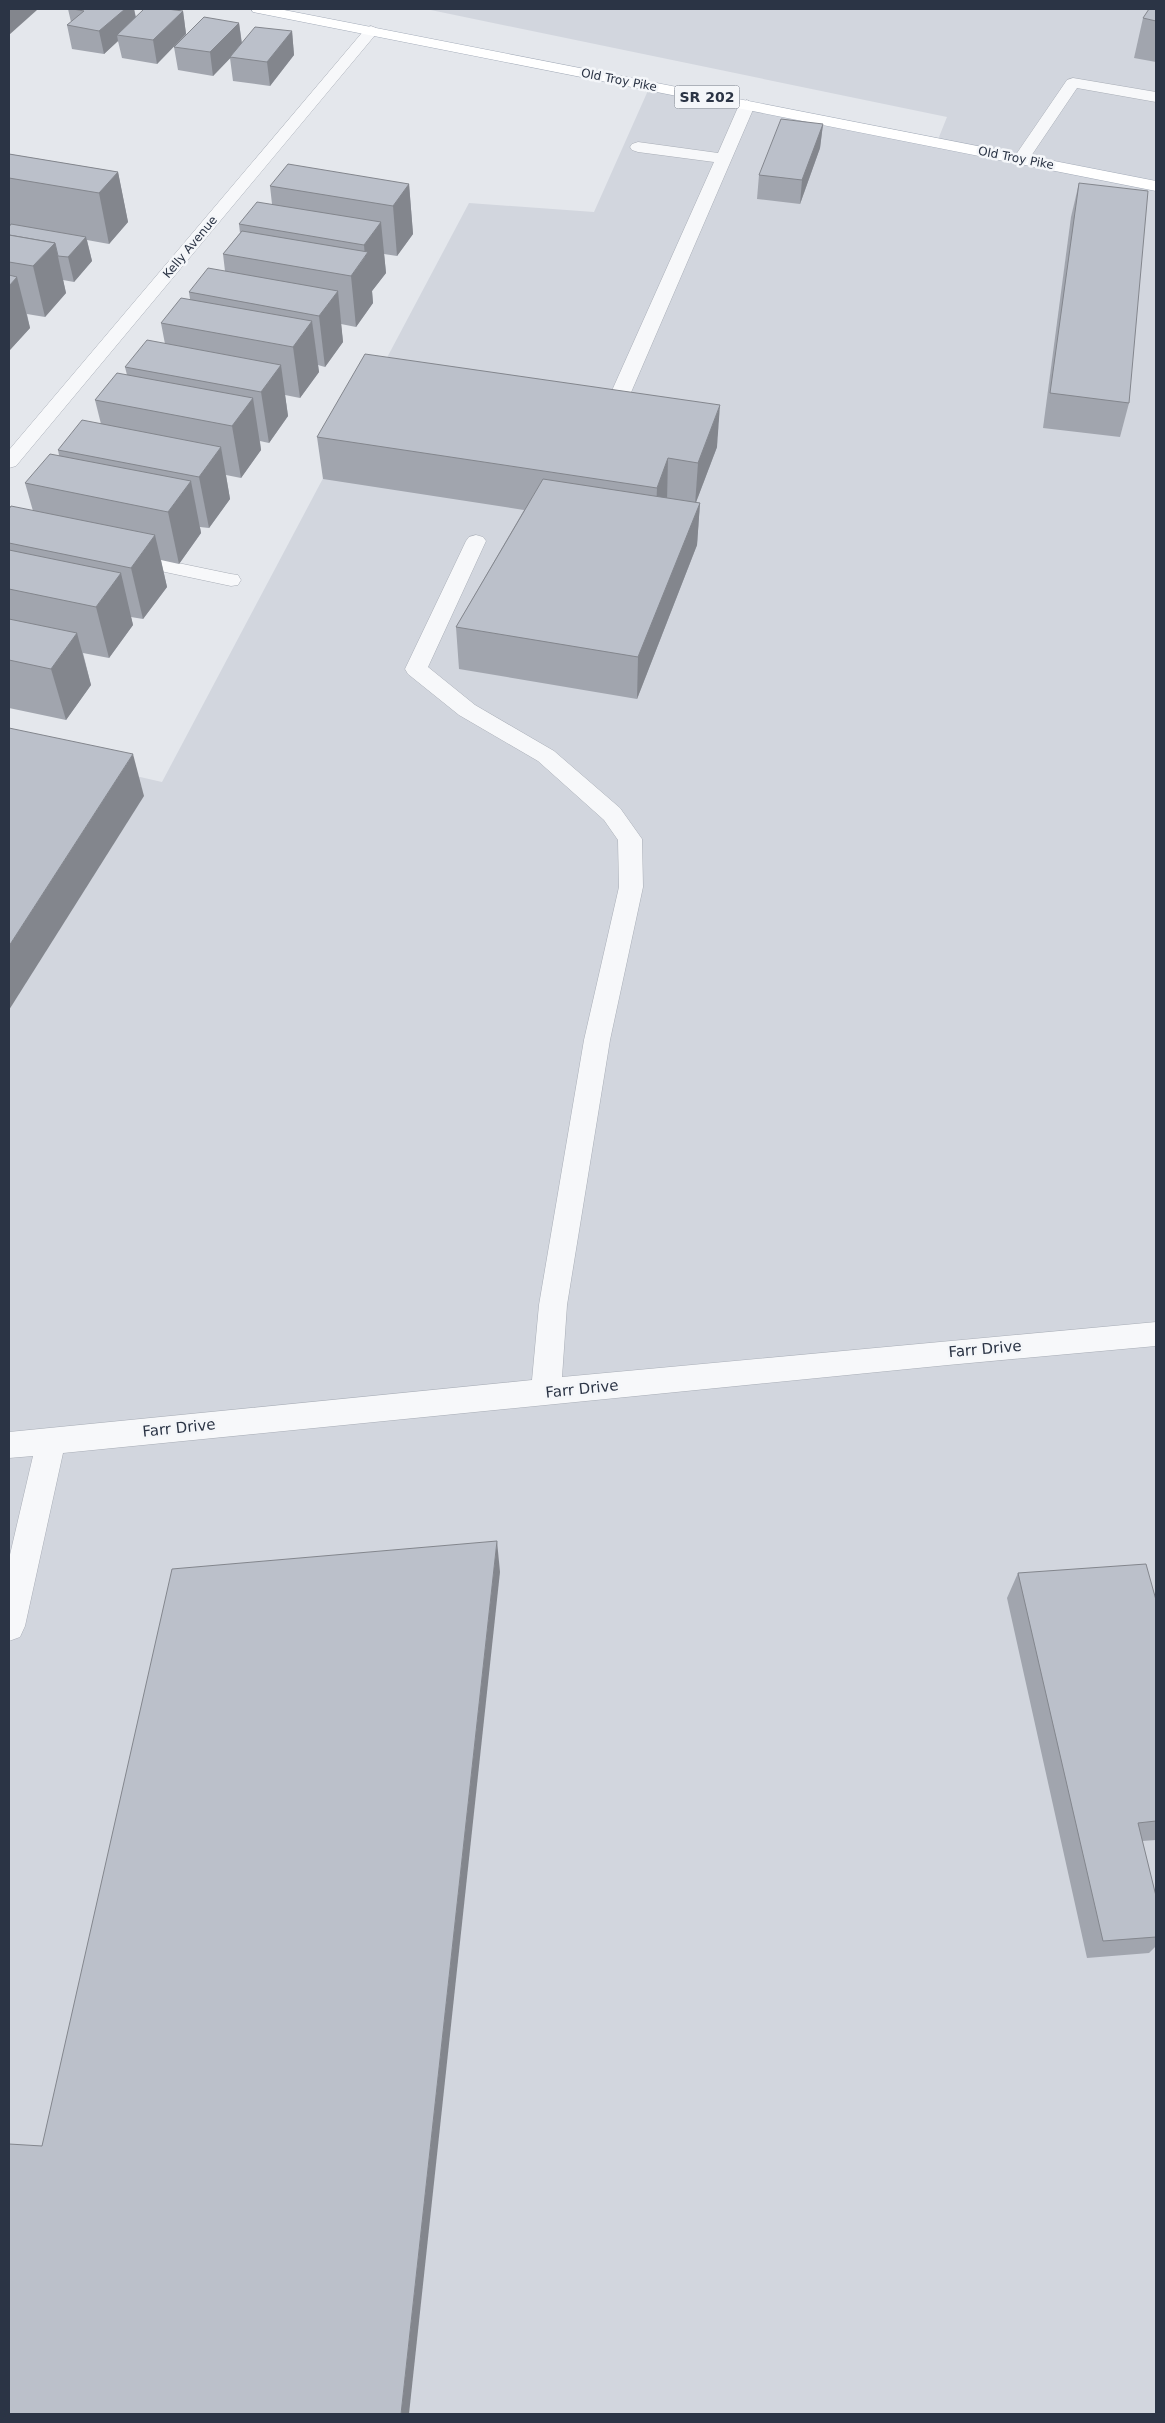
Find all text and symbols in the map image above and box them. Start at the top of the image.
street label: Old Troy Pike [580,66,658,94]
road number: SR 202 [674,85,740,108]
street label: Old Troy Pike [977,144,1055,172]
street label: Kelly Avenue [160,213,220,281]
street label: Farr Drive [948,1337,1022,1361]
street label: Farr Drive [545,1376,619,1402]
street label: Farr Drive [142,1415,216,1441]

